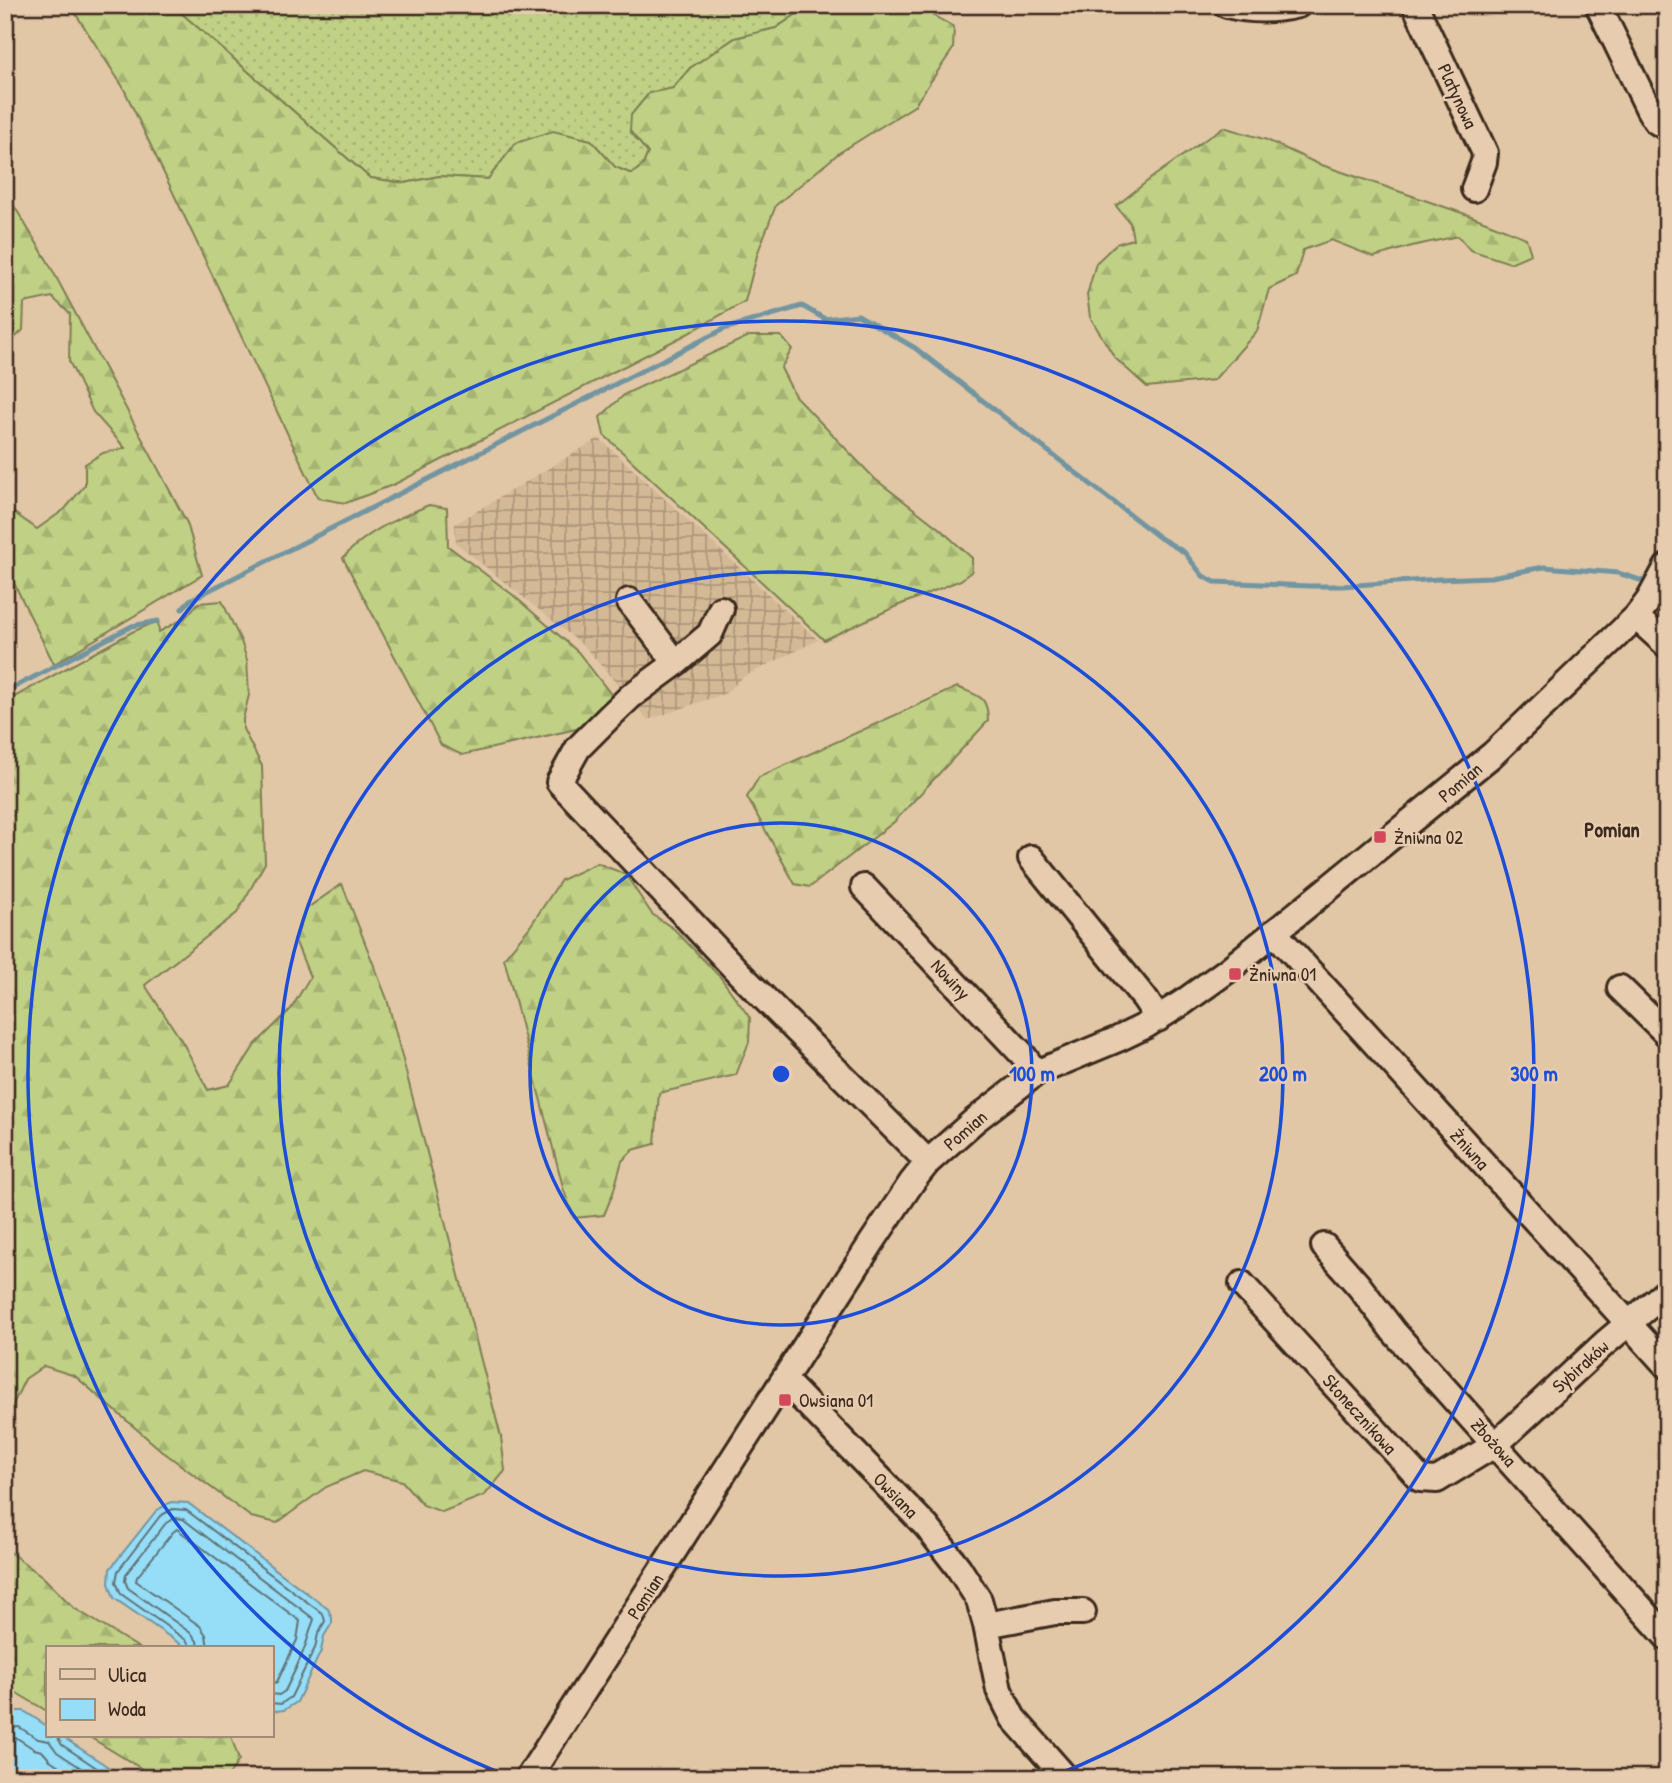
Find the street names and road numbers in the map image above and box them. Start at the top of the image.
street label: Platynowa [1432,59,1485,133]
street label: Pomian [1432,756,1488,808]
street label: Nowiny [925,953,977,1005]
street label: Pomian [938,1104,992,1156]
street label: Żniwna [1445,1123,1496,1176]
street label: Sybiraków [1546,1333,1614,1398]
street label: Słonecznikowa [1317,1368,1403,1460]
street label: Zbożowa [1465,1412,1523,1472]
street label: Owsiana [868,1466,925,1524]
street label: Pomian [620,1568,670,1624]

